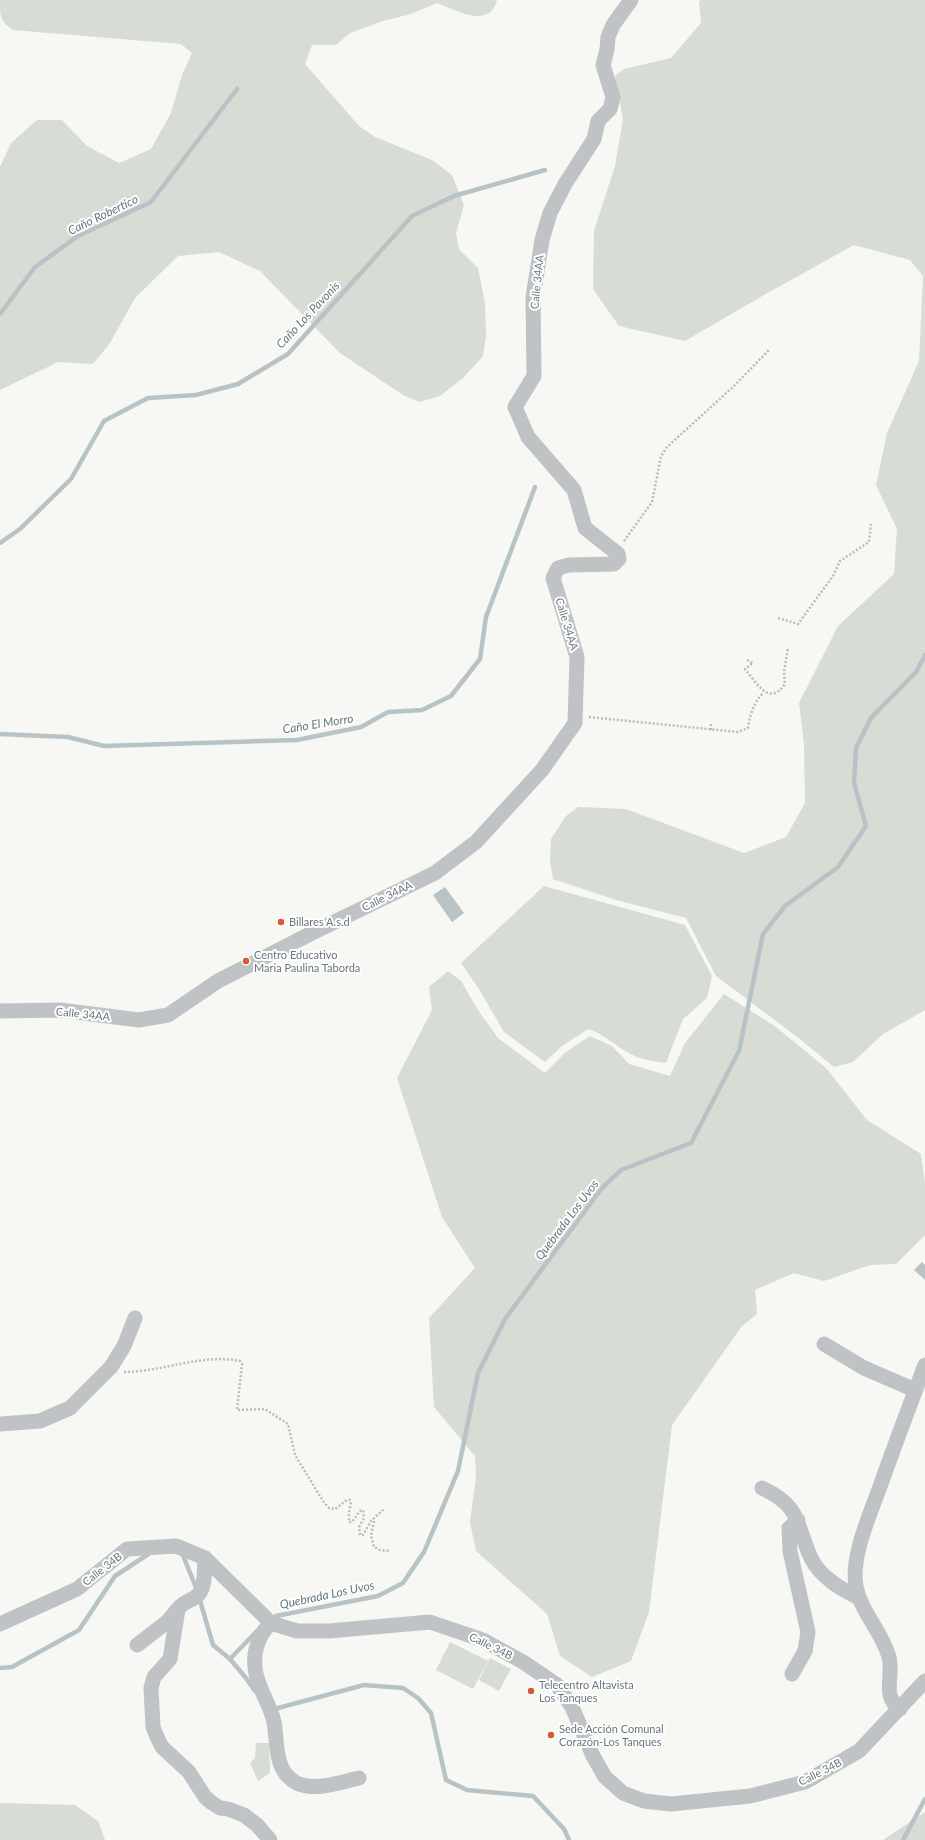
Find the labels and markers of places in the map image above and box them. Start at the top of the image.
place label: Billares A.s.d [289,915,350,928]
marker: Billares A.s.d [276,917,286,927]
place label: Centro Educativo Maria Paulina Taborda [254,948,360,974]
marker: Centro Educativo Maria Paulina Taborda [241,956,251,966]
place label: Telecentro Altavista Los Tanques [539,1678,634,1704]
marker: Telecentro Altavista Los Tanques [526,1686,536,1696]
place label: Sede Acción Comunal Corazón-Los Tanques [559,1722,664,1748]
marker: Sede Acción Comunal Corazón-Los Tanques [546,1730,556,1740]

